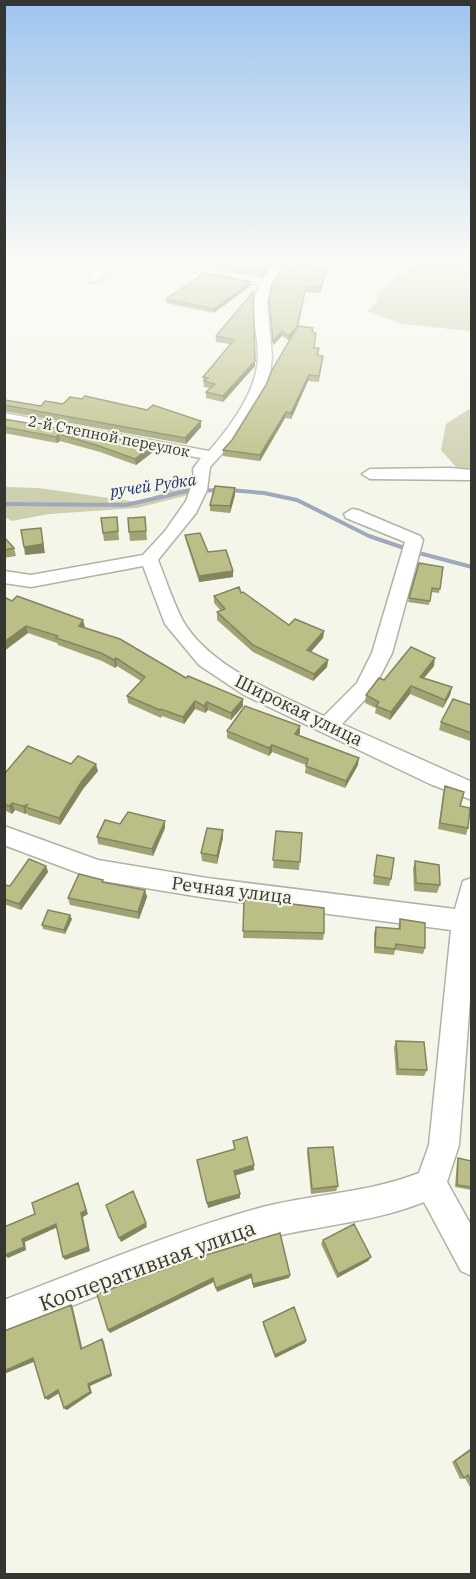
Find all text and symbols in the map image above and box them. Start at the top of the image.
street label: 2-й Степной переулок [27,411,192,461]
water label: ручей Рудка [107,469,198,501]
street label: Широкая улица [231,669,367,751]
street label: Речная улица [170,871,294,909]
street label: Кооперативная улица [35,1213,259,1317]

